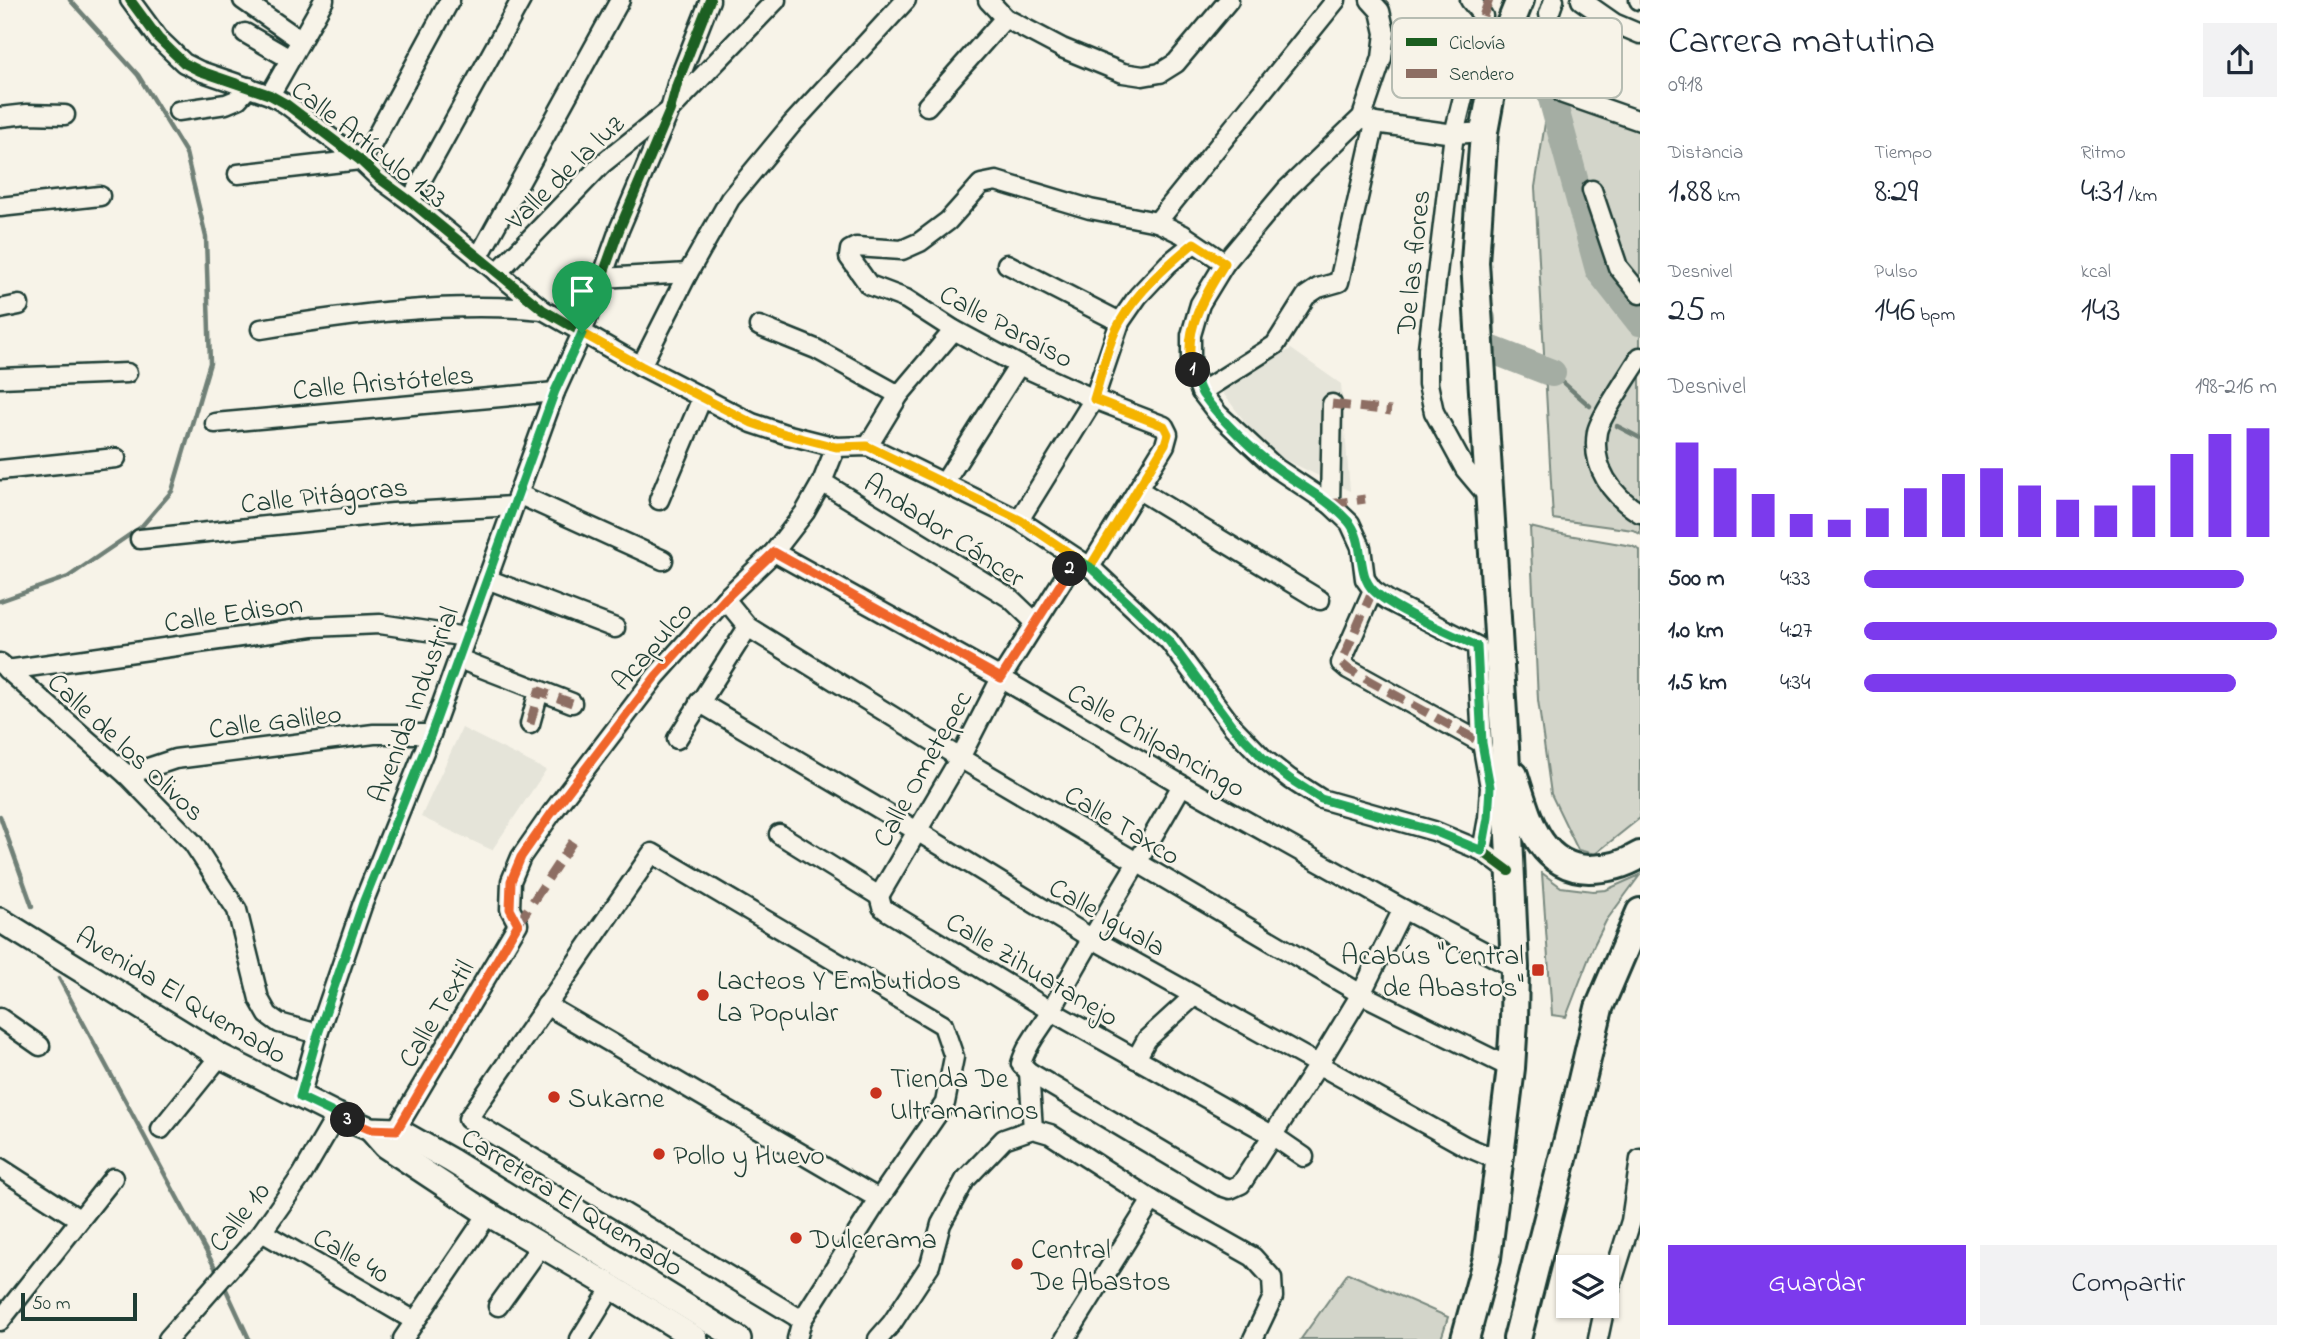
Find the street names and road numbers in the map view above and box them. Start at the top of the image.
street label: Calle Artículo 123 [281,71,455,220]
street label: Valle de la luz [497,106,635,242]
street label: De las flores [1387,188,1443,338]
street label: Calle Paraíso [931,276,1080,381]
street label: Calle Aristóteles [291,356,476,413]
street label: Andador Cáncer [854,464,1032,600]
street label: Calle Pitágoras [239,468,410,527]
street label: Calle Edison [161,585,306,645]
street label: Acapulco [603,593,704,701]
street label: Avenida Industrial [359,601,472,809]
street label: Calle de los Olivos [36,664,213,833]
street label: Calle Chilpancingo [1058,674,1252,810]
street label: Calle Ometepec [864,683,985,856]
street label: Calle Galileo [207,695,344,752]
street label: Calle Taxco [1055,776,1187,878]
street label: Calle Iguala [1040,869,1173,969]
street label: Calle Zihuatanejo [937,903,1126,1039]
street label: Avenida El Quemado [67,918,294,1076]
street label: Calle Textil [390,953,486,1077]
street label: Carretera El Quemado [452,1119,690,1289]
street label: Calle 10 [200,1174,282,1262]
street label: Calle 40 [304,1219,396,1296]

